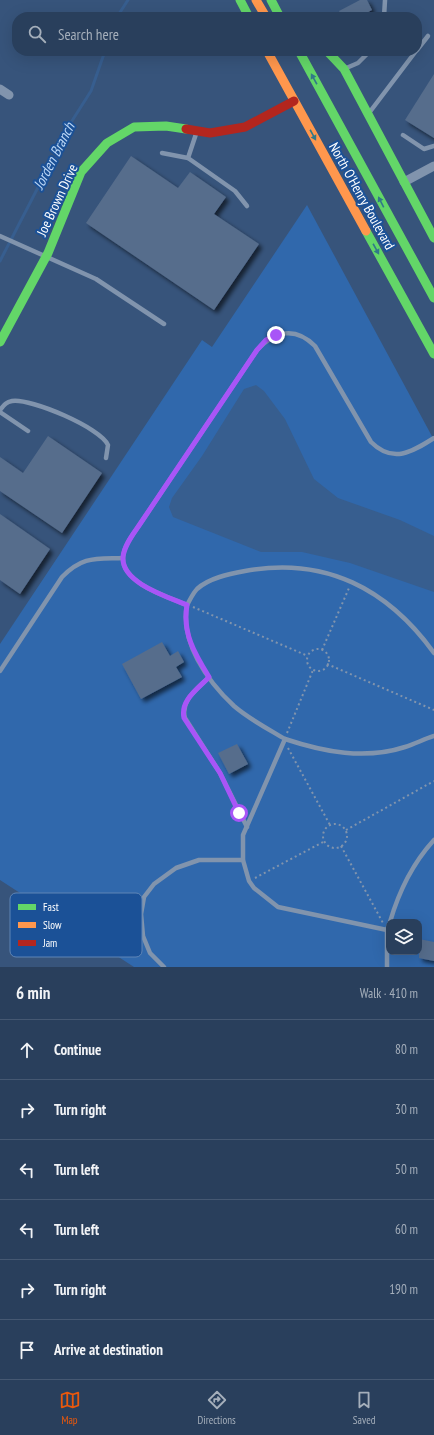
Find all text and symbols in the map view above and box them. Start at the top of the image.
search box [12,12,422,56]
icon: search [26,23,48,45]
text: Search here [58,25,119,44]
one-way arrow [311,73,318,85]
water label: Jorden Branch [28,118,79,193]
one-way arrow [310,129,316,141]
street label: North O'Henry Boulevard [325,139,399,253]
street label: Joe Brown Drive [32,161,82,240]
one-way arrow [378,196,385,208]
one-way arrow [372,243,379,255]
route end [267,326,285,344]
route start [230,804,248,822]
legend [10,893,142,957]
text: Fast [43,900,59,914]
text: Slow [43,918,62,932]
map controls [386,919,422,955]
button: layers [386,919,422,955]
text: Jam [42,936,57,950]
text: 6 min [16,982,50,1004]
text: Walk · 410 m [360,985,418,1002]
icon: ahead [16,1039,38,1061]
text: Continue [54,1040,101,1059]
text: 80 m [395,1041,418,1058]
icon: right [16,1099,38,1121]
text: Turn right [54,1100,106,1119]
text: 30 m [395,1101,418,1118]
icon: left [16,1159,38,1181]
text: Turn left [54,1160,99,1179]
text: 50 m [395,1161,418,1178]
icon: left [16,1219,38,1241]
text: Turn left [54,1220,99,1239]
text: 60 m [395,1221,418,1238]
icon: right [16,1279,38,1301]
text: Turn right [54,1280,106,1299]
text: 190 m [389,1281,418,1298]
icon: arrive [16,1339,38,1361]
text: Arrive at destination [54,1340,163,1359]
tab: Map [59,1389,81,1427]
tab: Directions [198,1389,236,1427]
tab: Saved [353,1389,375,1427]

